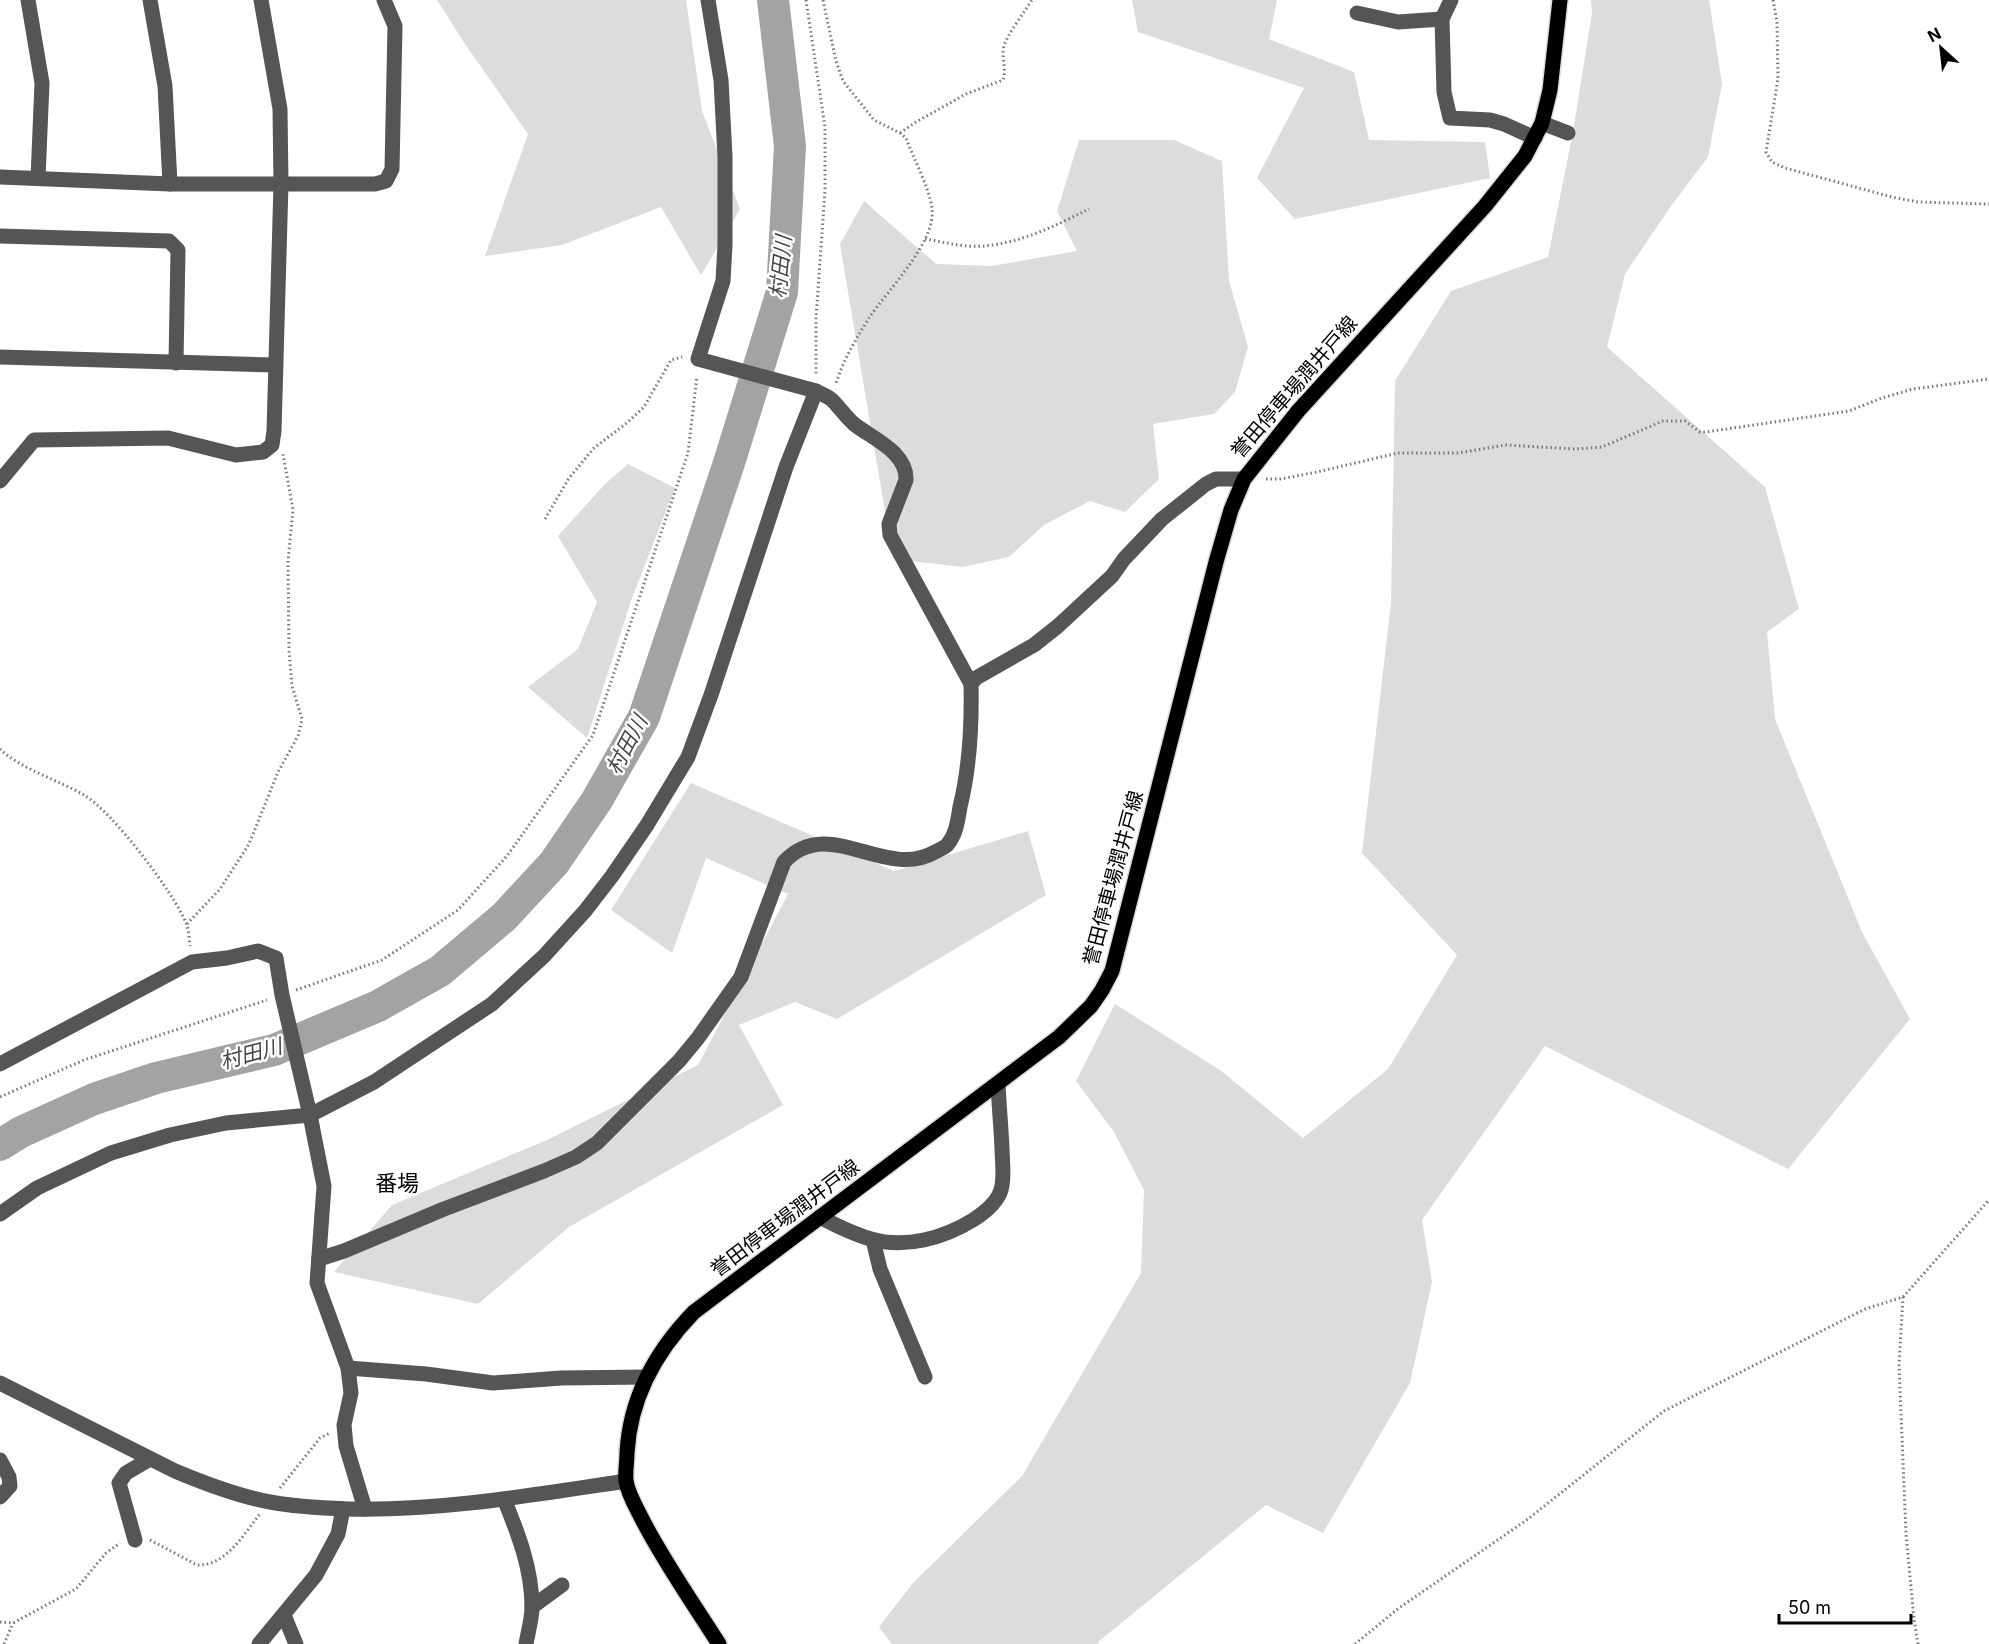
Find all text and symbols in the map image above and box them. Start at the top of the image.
north arrow [1911,18,1971,78]
text: N [1924,23,1944,46]
water label: 村田川 [765,232,796,300]
street label: 誉田停車場潤井戸線 [1226,311,1362,463]
water label: 村田川 [601,709,653,778]
street label: 誉田停車場潤井戸線 [1078,788,1148,968]
water label: 村田川 [217,1033,286,1074]
street label: 誉田停車場潤井戸線 [706,1154,864,1282]
district label: 番場 [375,1170,419,1196]
scale bar [1779,1587,1911,1625]
text: 50 m [1788,1597,1831,1618]

